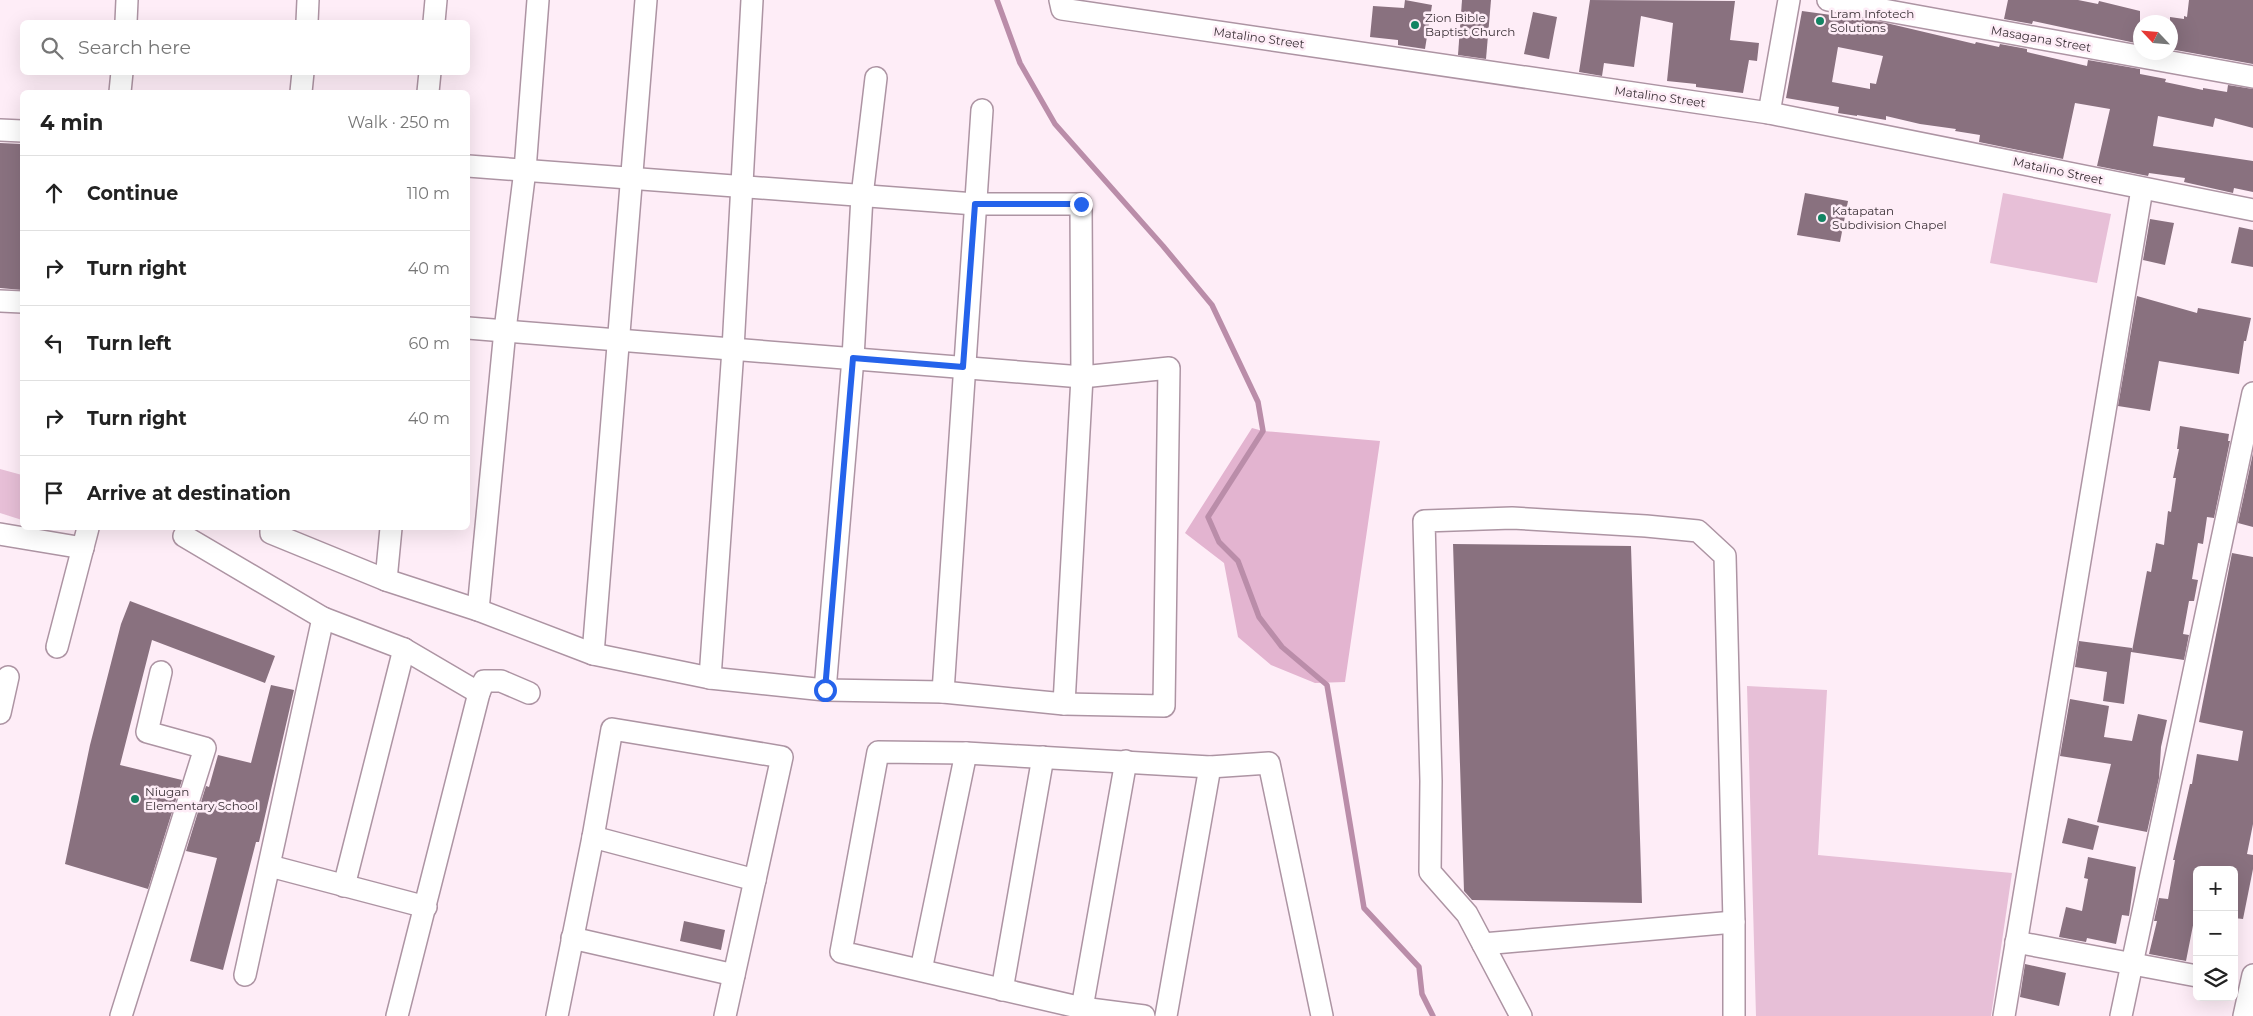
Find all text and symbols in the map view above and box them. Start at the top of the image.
place label: Lram Infotech Solutions [1830,6,1914,35]
place label: Zion Bible Baptist Church [1425,10,1515,39]
marker: Lram Infotech Solutions [1814,15,1826,27]
north arrow [2133,15,2178,60]
marker: Zion Bible Baptist Church [1409,19,1421,31]
search box [20,20,470,75]
street label: Masagana Street [1990,22,2092,55]
street label: Matalino Street [1213,24,1306,51]
icon: search [38,34,66,62]
text: Search here [78,36,191,59]
street label: Matalino Street [1614,83,1707,110]
text: 4 min [40,110,103,135]
text: Walk · 250 m [347,113,450,132]
street label: Matalino Street [2012,154,2105,187]
icon: ahead [40,179,68,207]
text: Continue [87,182,178,205]
text: 110 m [407,184,450,203]
route end [1070,193,1093,216]
place label: Katapatan Subdivision Chapel [1832,203,1947,232]
marker: Katapatan Subdivision Chapel [1816,212,1828,224]
icon: right [40,254,68,282]
text: Turn right [87,257,187,280]
text: 40 m [408,259,450,278]
icon: left [40,329,68,357]
text: Turn left [87,332,172,355]
text: 60 m [408,334,450,353]
icon: right [40,404,68,432]
text: Turn right [87,407,187,430]
text: 40 m [408,409,450,428]
icon: arrive [40,479,68,507]
text: Arrive at destination [87,482,291,505]
route start [814,679,837,702]
place label: Niugan Elementary School [145,784,258,813]
marker: Niugan Elementary School [129,793,141,805]
map controls [2193,866,2238,1001]
button: + [2193,866,2238,911]
button: − [2193,911,2238,956]
button: layers [2193,956,2238,1001]

